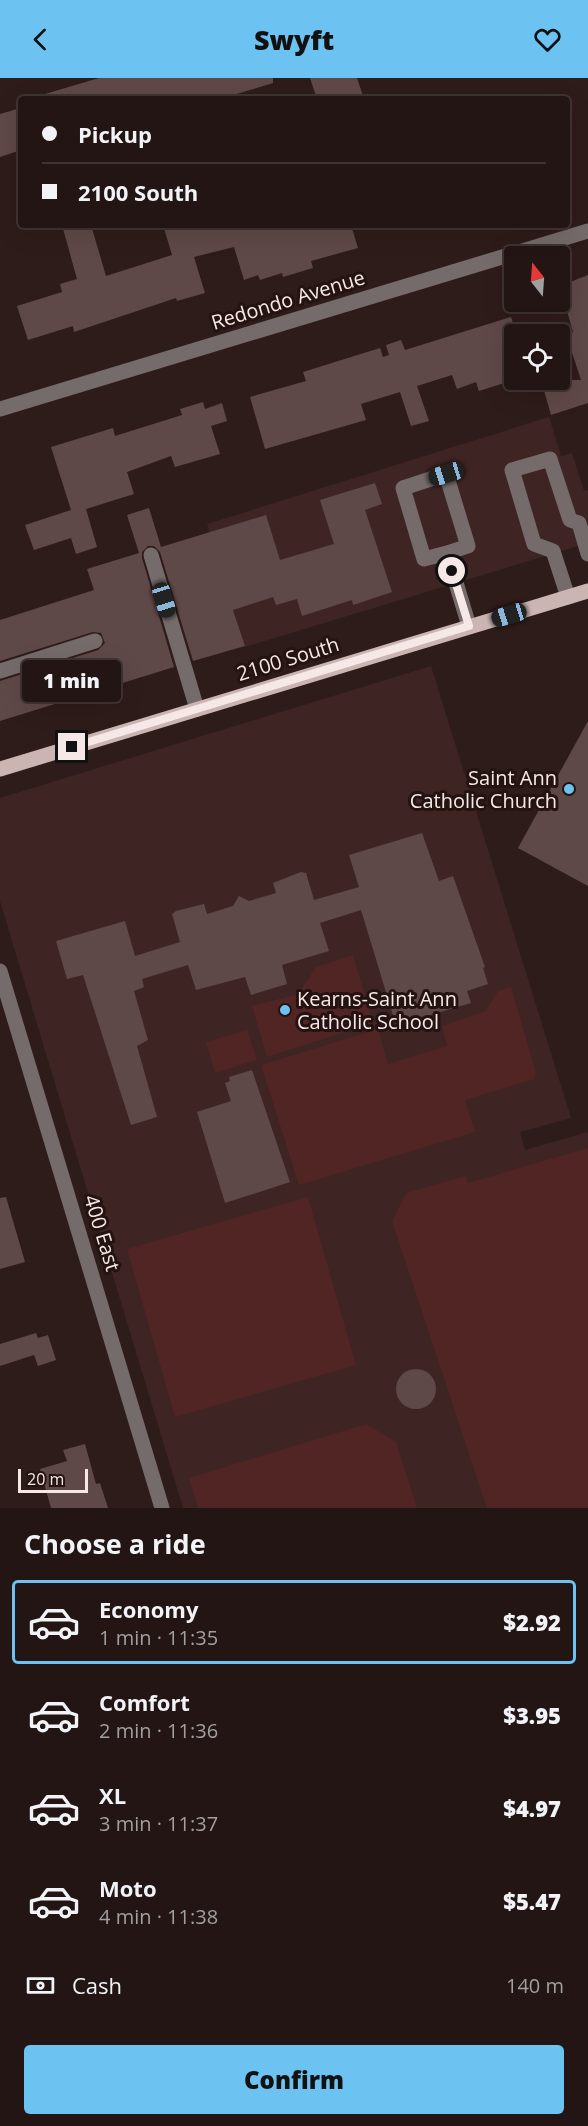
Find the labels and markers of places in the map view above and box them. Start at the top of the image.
place label: Saint Ann Catholic Church [410,764,557,814]
marker: Saint Ann Catholic Church [562,782,576,796]
place label: Kearns-Saint Ann Catholic School [297,985,457,1035]
marker: Kearns-Saint Ann Catholic School [278,1003,292,1017]

